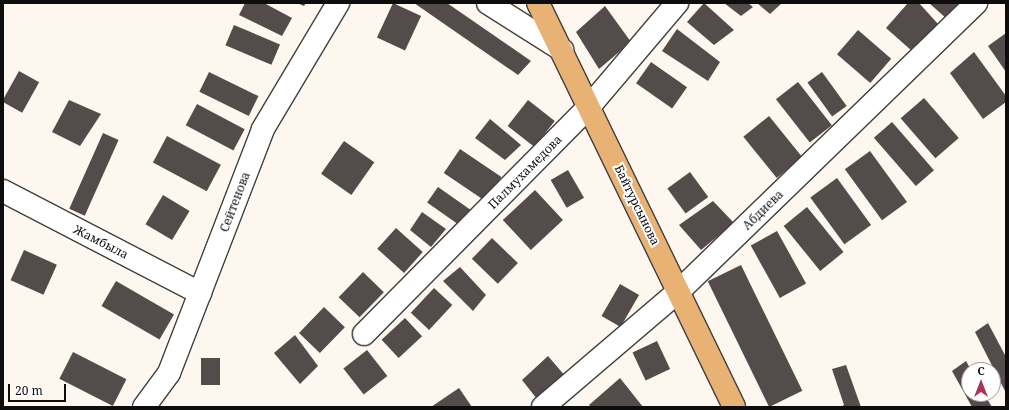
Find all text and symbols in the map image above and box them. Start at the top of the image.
street label: Палмухамедова [485,132,565,212]
street label: Байтурсынова [611,163,663,247]
street label: Сейтенова [217,170,253,234]
street label: Абдиева [740,187,786,233]
street label: Жамбыла [71,222,131,262]
north arrow [961,362,1001,402]
text: С [977,363,985,378]
scale bar [10,376,68,402]
text: 20 m [15,382,43,399]

